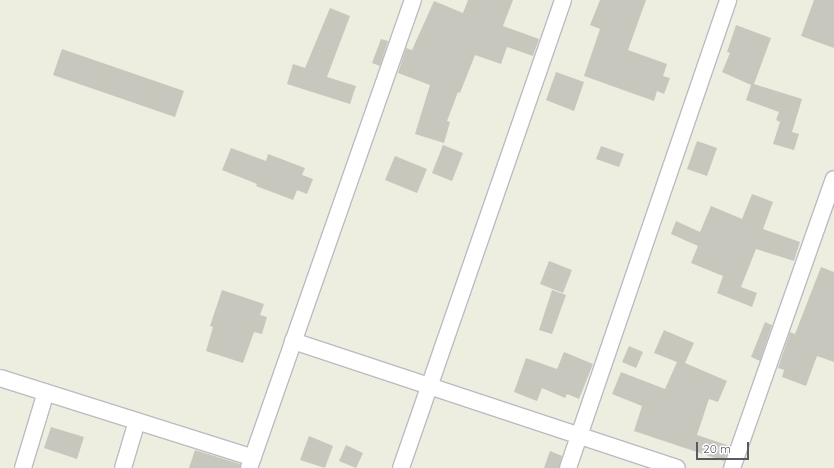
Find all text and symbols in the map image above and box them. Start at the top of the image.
scale bar [698,434,751,460]
text: 20 m [703,441,731,456]

